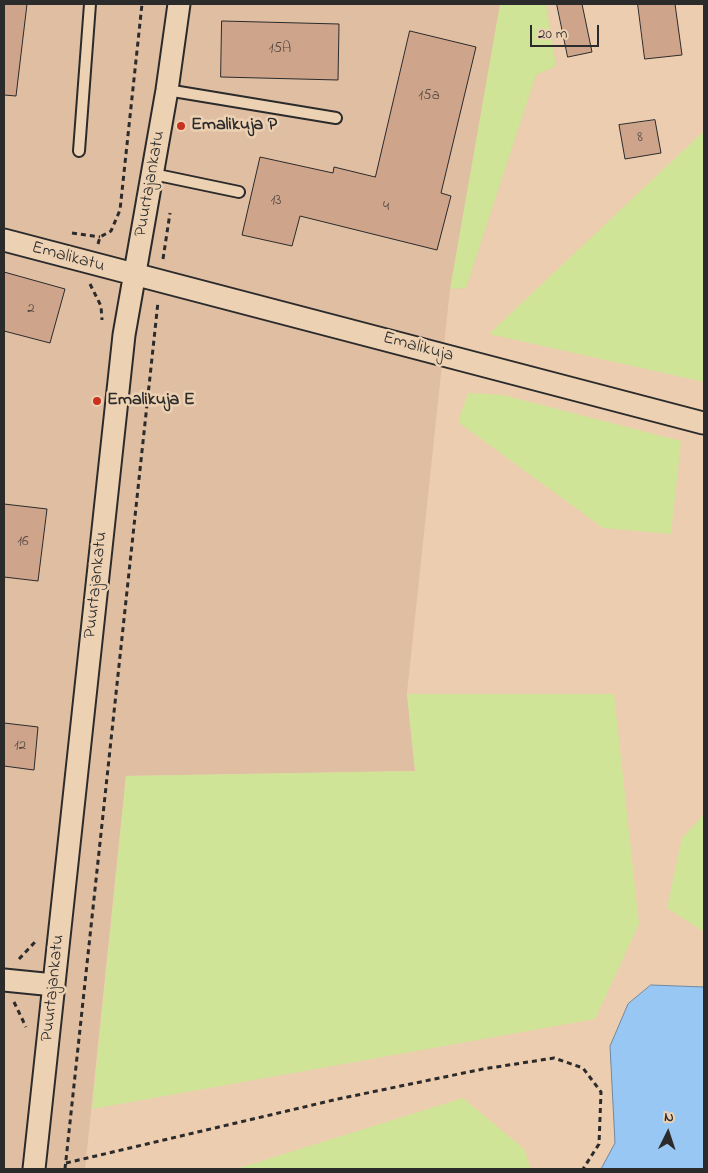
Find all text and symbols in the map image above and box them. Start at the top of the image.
scale bar [533,15,602,47]
text: 20 m [538,23,567,45]
house number: 15A [269,41,291,59]
house number: 15a [418,88,440,106]
place label: Emalikuja P [191,115,277,137]
marker: Emalikuja P [175,120,187,132]
street label: Puurtajankatu [131,129,171,239]
house number: 8 [637,130,643,148]
house number: 13 [271,193,281,211]
house number: 4 [383,199,389,217]
street label: Emalikatu [29,238,107,278]
house number: 2 [27,301,35,319]
street label: Emalikuja [380,328,456,368]
place label: Emalikuja E [107,390,195,412]
marker: Emalikuja E [91,395,103,407]
street label: Puurtajankatu [81,531,113,639]
house number: 16 [17,534,29,552]
house number: 12 [14,738,26,756]
street label: Puurtajankatu [38,934,70,1042]
text: N [664,1107,675,1128]
north arrow [643,1108,693,1158]

